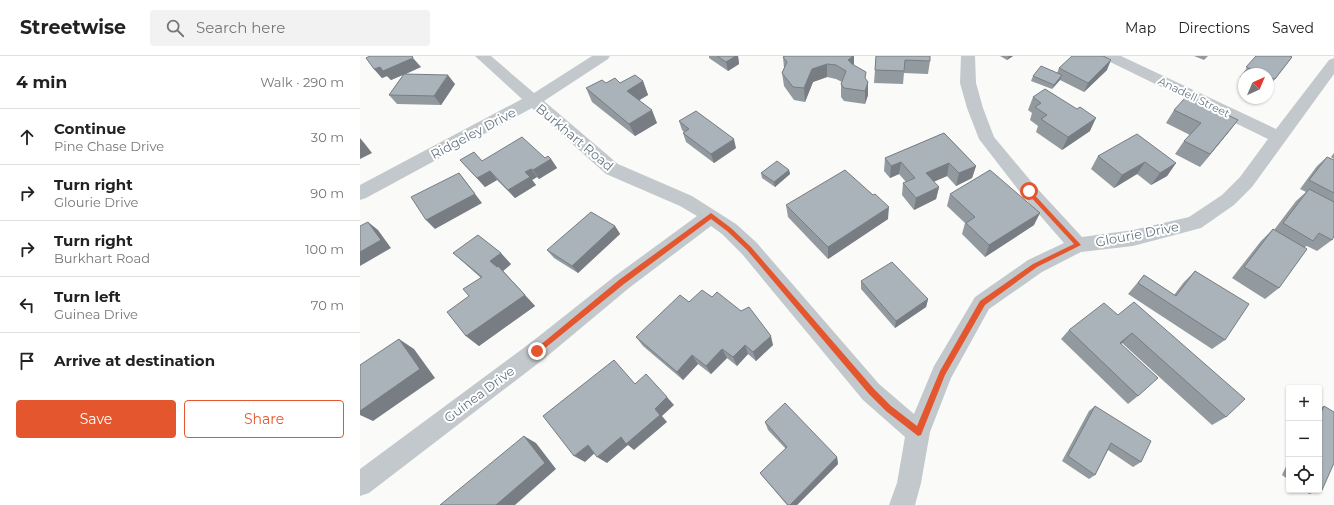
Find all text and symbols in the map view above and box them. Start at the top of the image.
search box [150,10,430,46]
text: Streetwise [20,16,126,39]
icon: search [164,17,186,39]
text: Search here [196,18,285,37]
text: Map [1125,19,1156,37]
text: Directions [1178,19,1250,37]
text: Saved [1272,19,1314,37]
north arrow [1238,68,1274,104]
text: 4 min [16,72,67,92]
text: Walk · 290 m [260,74,344,90]
street label: Anadell Street [1156,74,1233,121]
street label: Burkhart Road [533,100,617,174]
street label: Ridgeley Drive [428,104,518,162]
text: Continue [54,119,126,138]
icon: ahead [16,126,38,148]
text: 30 m [311,129,344,145]
text: Pine Chase Drive [54,138,164,154]
text: Turn right [54,175,133,194]
icon: right [16,182,38,204]
route start [1020,182,1038,200]
text: 90 m [310,185,344,201]
text: Glourie Drive [54,194,138,210]
street label: Glourie Drive [1094,218,1180,250]
text: Turn right [54,231,133,250]
icon: right [16,238,38,260]
text: 100 m [305,241,344,257]
text: Burkhart Road [54,250,150,266]
text: Turn left [54,287,121,306]
icon: left [16,294,38,316]
text: 70 m [311,297,344,313]
text: Guinea Drive [54,306,138,322]
route end [528,342,546,360]
icon: arrive [16,350,38,372]
text: Arrive at destination [54,351,215,370]
street label: Guinea Drive [441,362,517,426]
map controls [1286,385,1322,493]
button: + [1286,385,1322,421]
button: Save [16,400,176,438]
button: Share [184,400,344,438]
button: − [1286,421,1322,457]
button: locate [1286,457,1322,493]

